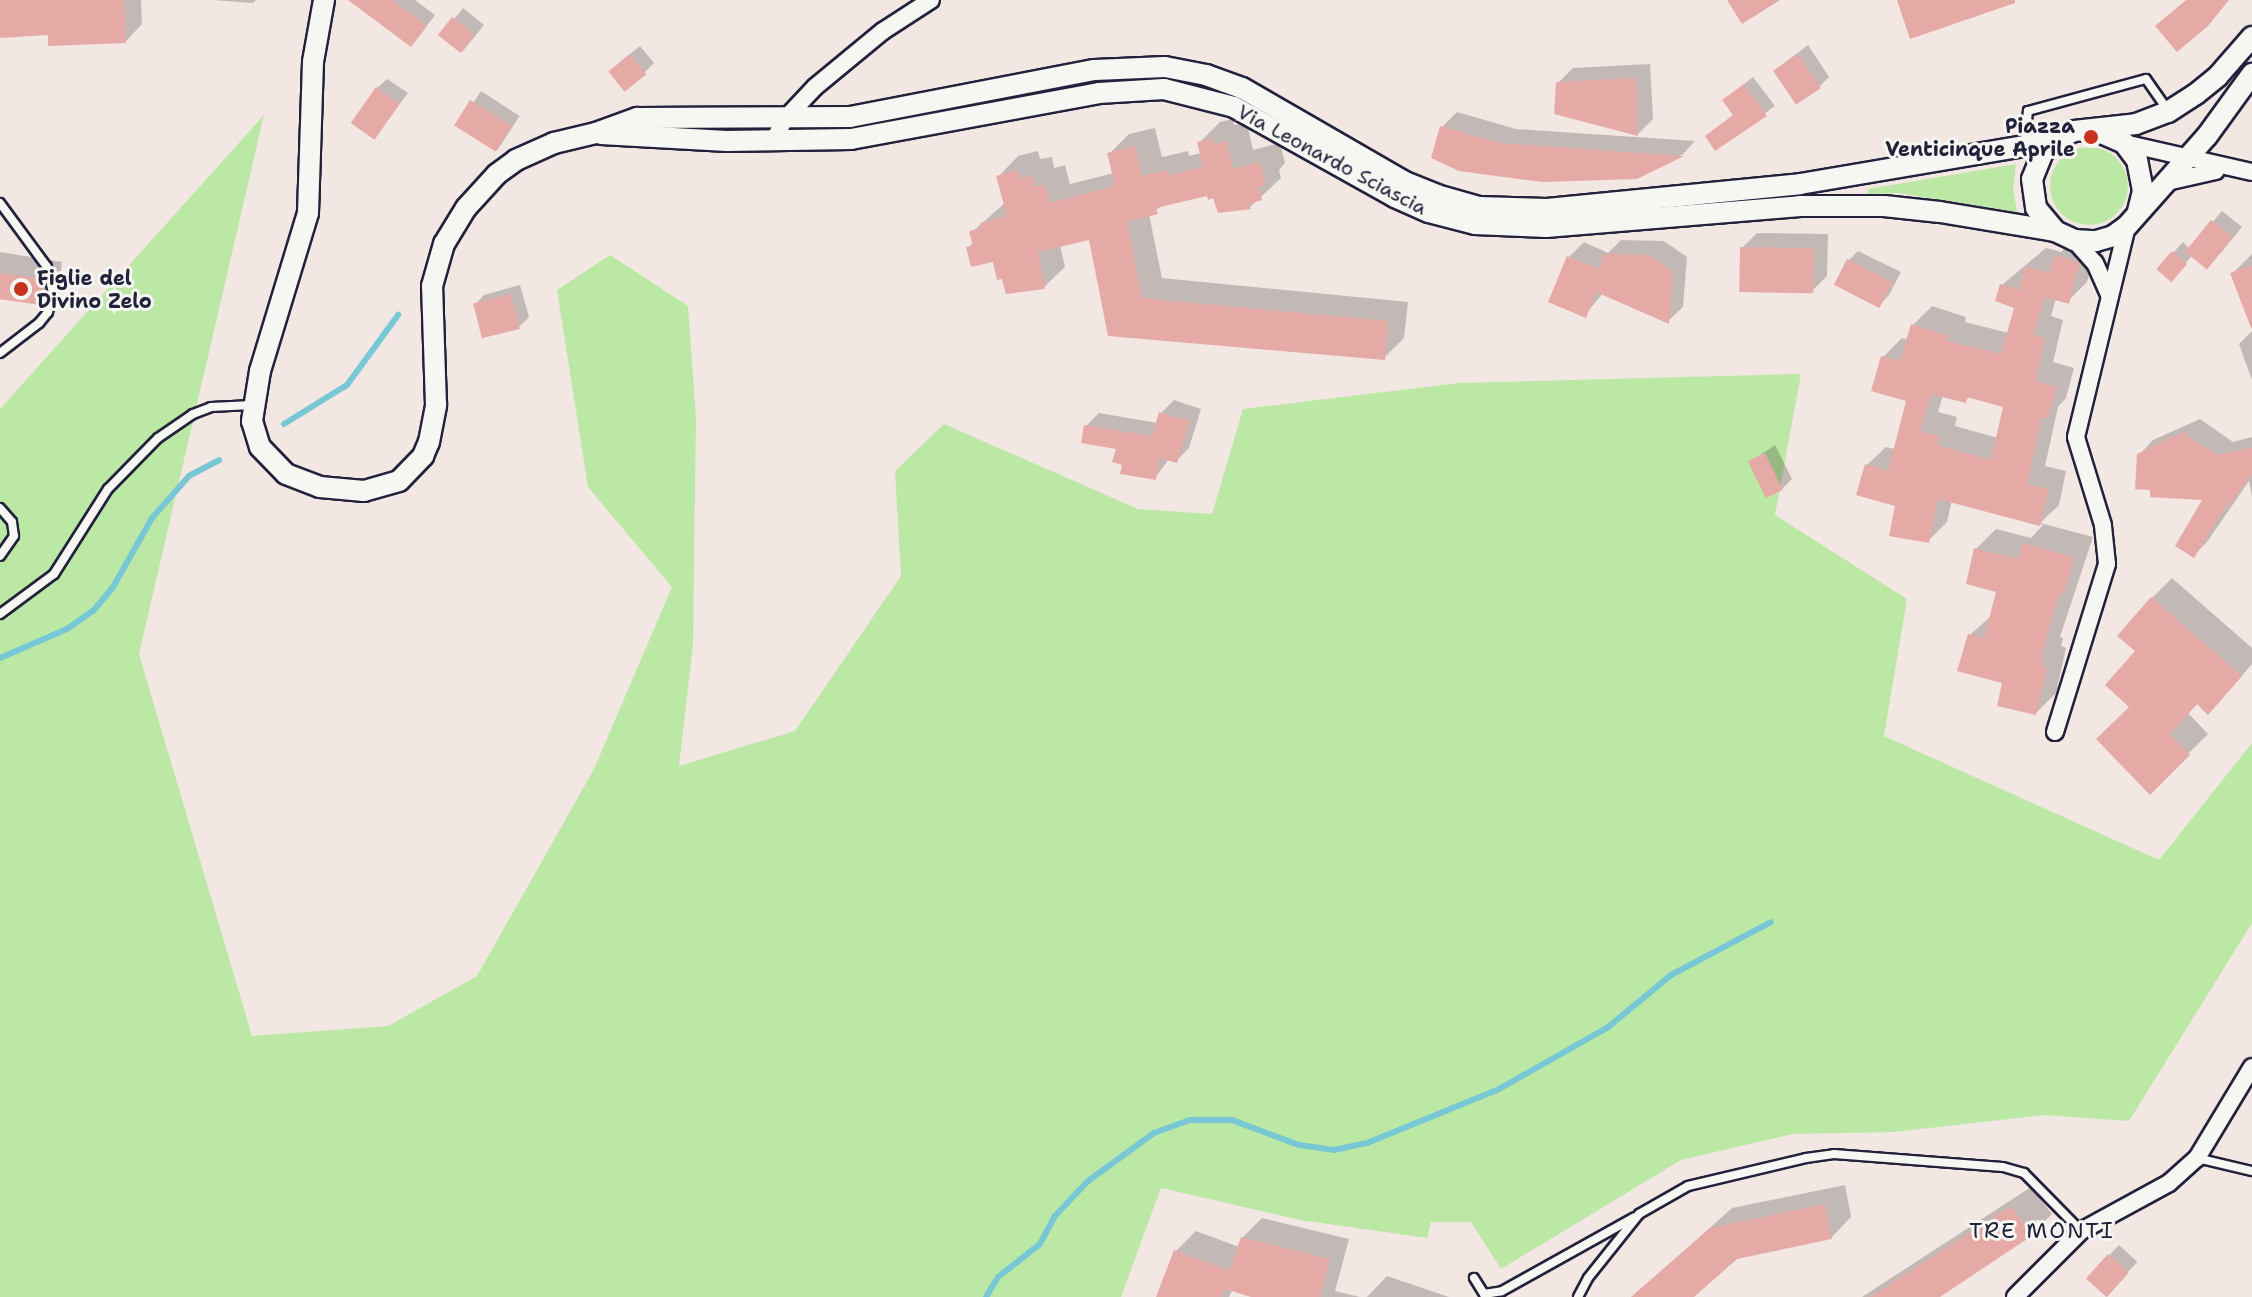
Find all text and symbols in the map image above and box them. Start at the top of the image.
street label: Via Leonardo Sciascia [1233,100,1431,220]
place label: Piazza Venticinque Aprile [1885,114,2075,161]
marker: Piazza Venticinque Aprile [2082,128,2100,146]
place label: Figlie del Divino Zelo [37,266,152,313]
marker: Figlie del Divino Zelo [12,280,30,298]
district label: TRE MONTI [1969,1218,2115,1244]

